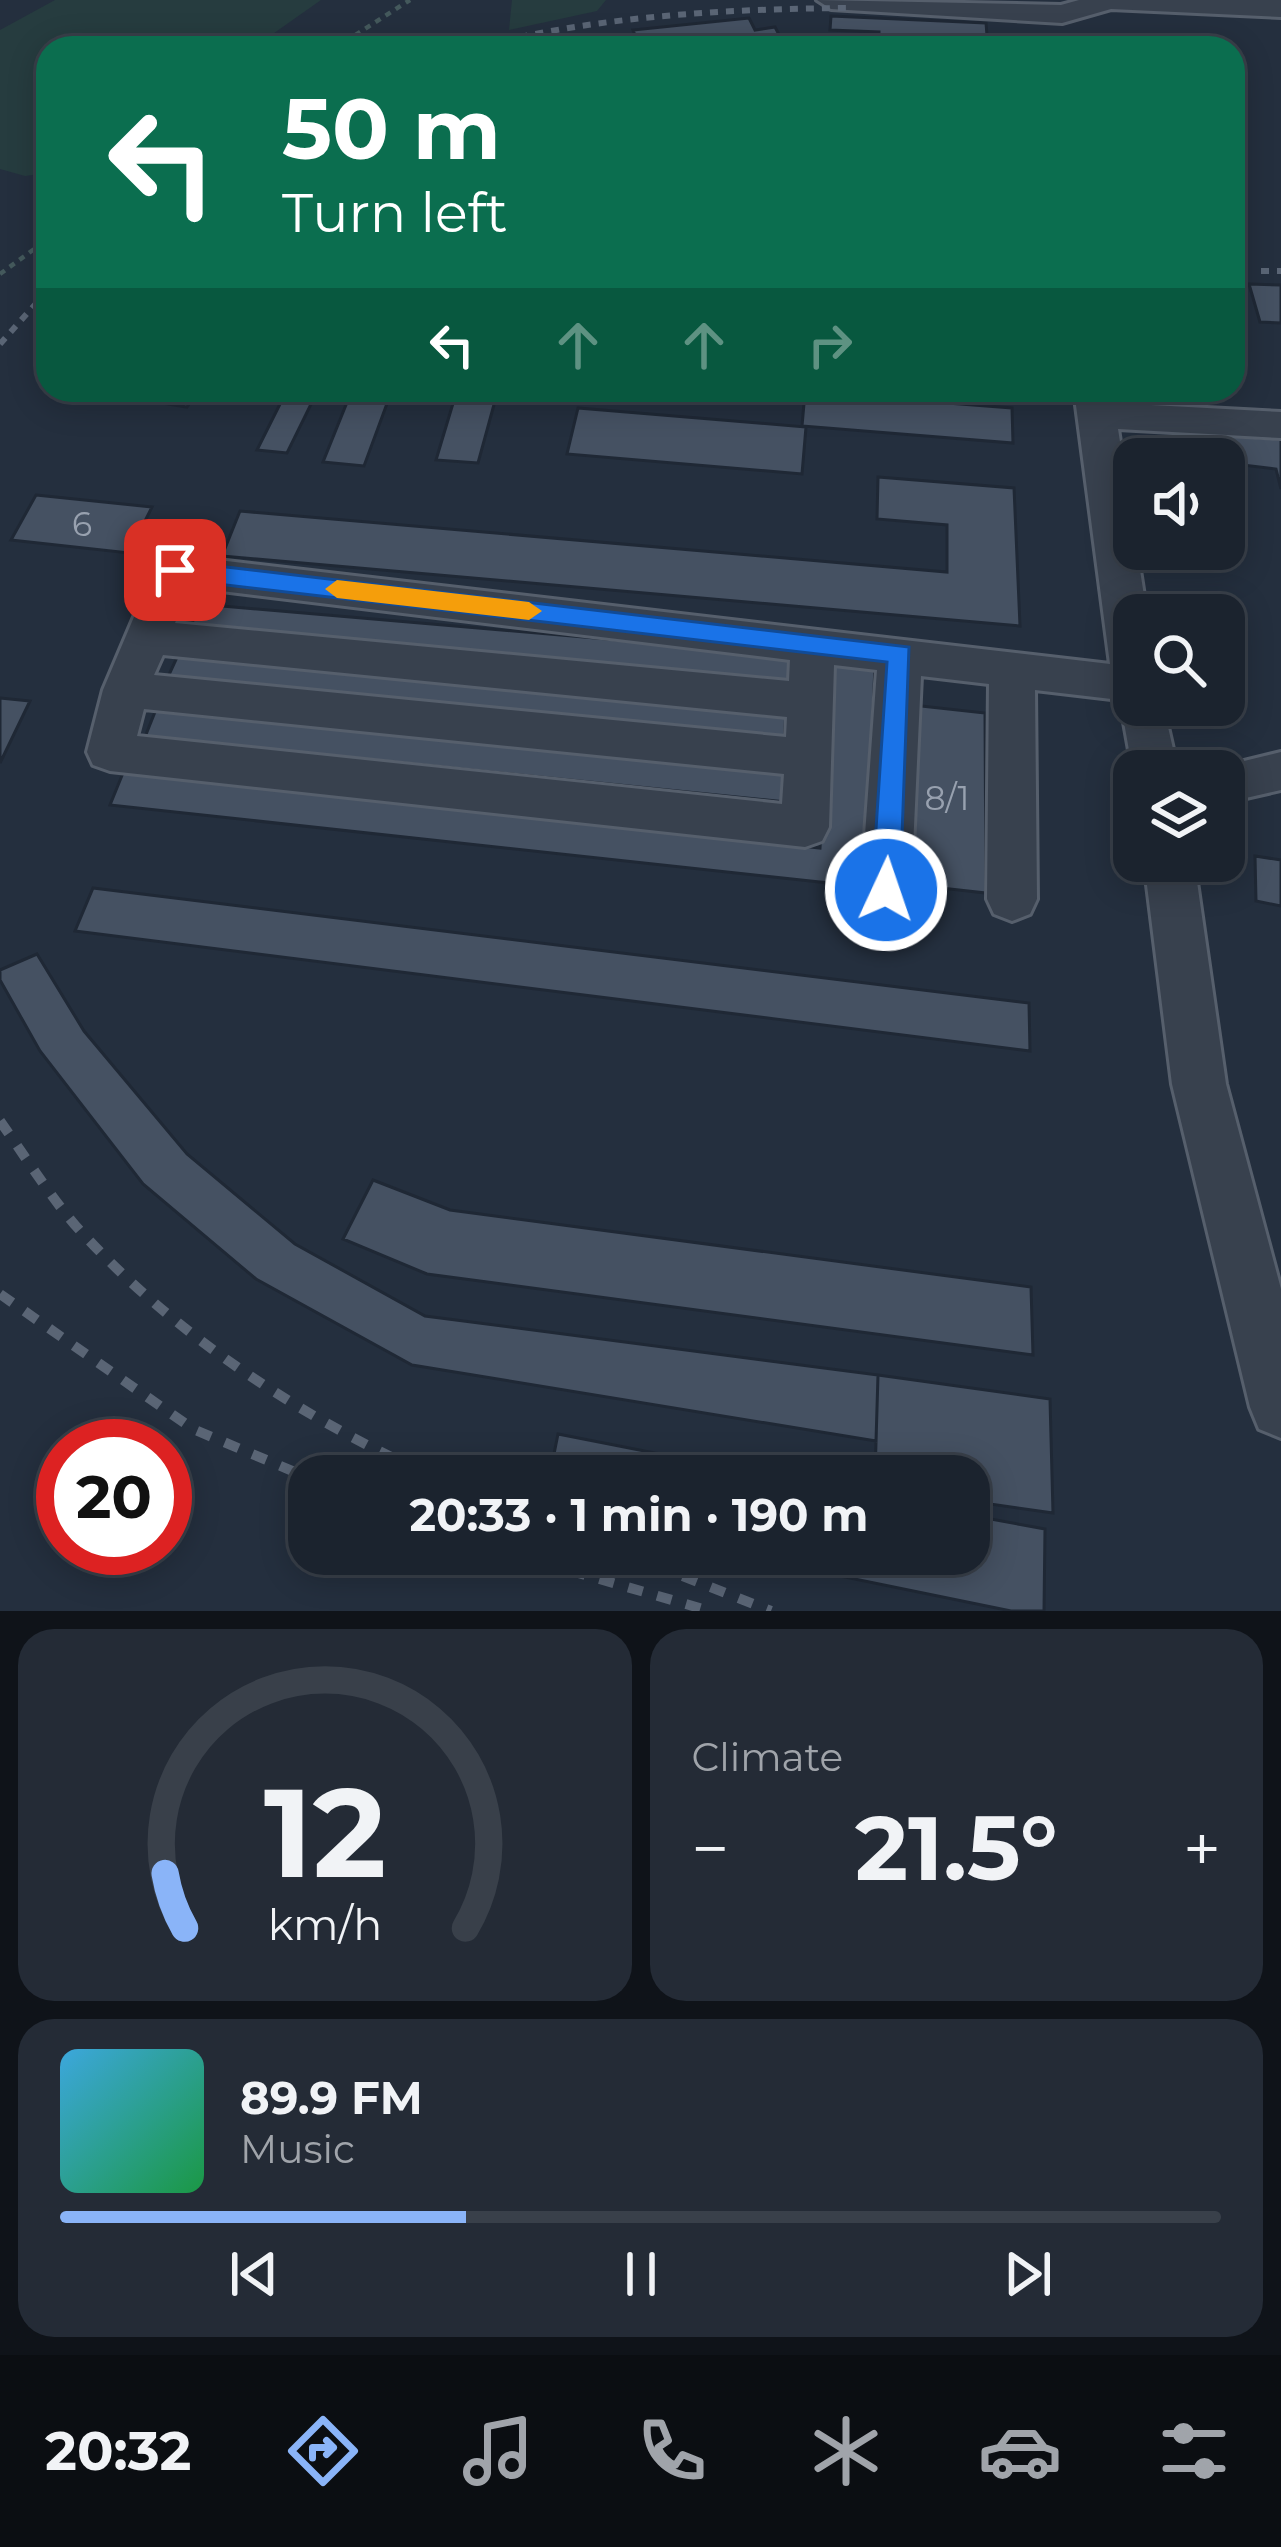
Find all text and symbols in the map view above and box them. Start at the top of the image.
text: 50 m [282,78,501,180]
icon: left [84,84,240,240]
text: Turn left [282,180,508,246]
icon: left [419,312,485,378]
icon: ahead [545,312,611,378]
icon: ahead [671,312,737,378]
icon: right [797,312,863,378]
map controls [1113,438,1245,882]
button: sound [1113,438,1245,570]
house number: 6 [72,504,92,544]
pin [124,519,226,621]
icon: arrive [142,537,208,603]
button: search [1113,594,1245,726]
button: layers [1113,750,1245,882]
house number: 8/1 [924,778,970,818]
position arrow [823,827,949,953]
speed limit sign: 20 [36,1419,192,1575]
text: 20:33 · 1 min · 190 m [409,1487,869,1542]
text: Climate [692,1733,843,1781]
text: 12 [263,1756,386,1908]
text: 21.5° [855,1793,1058,1903]
text: − [692,1808,729,1889]
text: + [1183,1808,1221,1889]
text: km/h [268,1898,382,1951]
text: 89.9 FM [240,2070,423,2125]
text: Music [240,2125,355,2173]
icon: previous [221,2241,287,2307]
icon: pause [608,2241,674,2307]
icon: next [995,2241,1061,2307]
icon: directions [281,2409,365,2493]
icon: music [456,2409,540,2493]
icon: phone [630,2409,714,2493]
icon: climate [804,2409,888,2493]
icon: car [978,2409,1062,2493]
icon: filters [1152,2409,1236,2493]
text: 20:32 [45,2418,191,2484]

